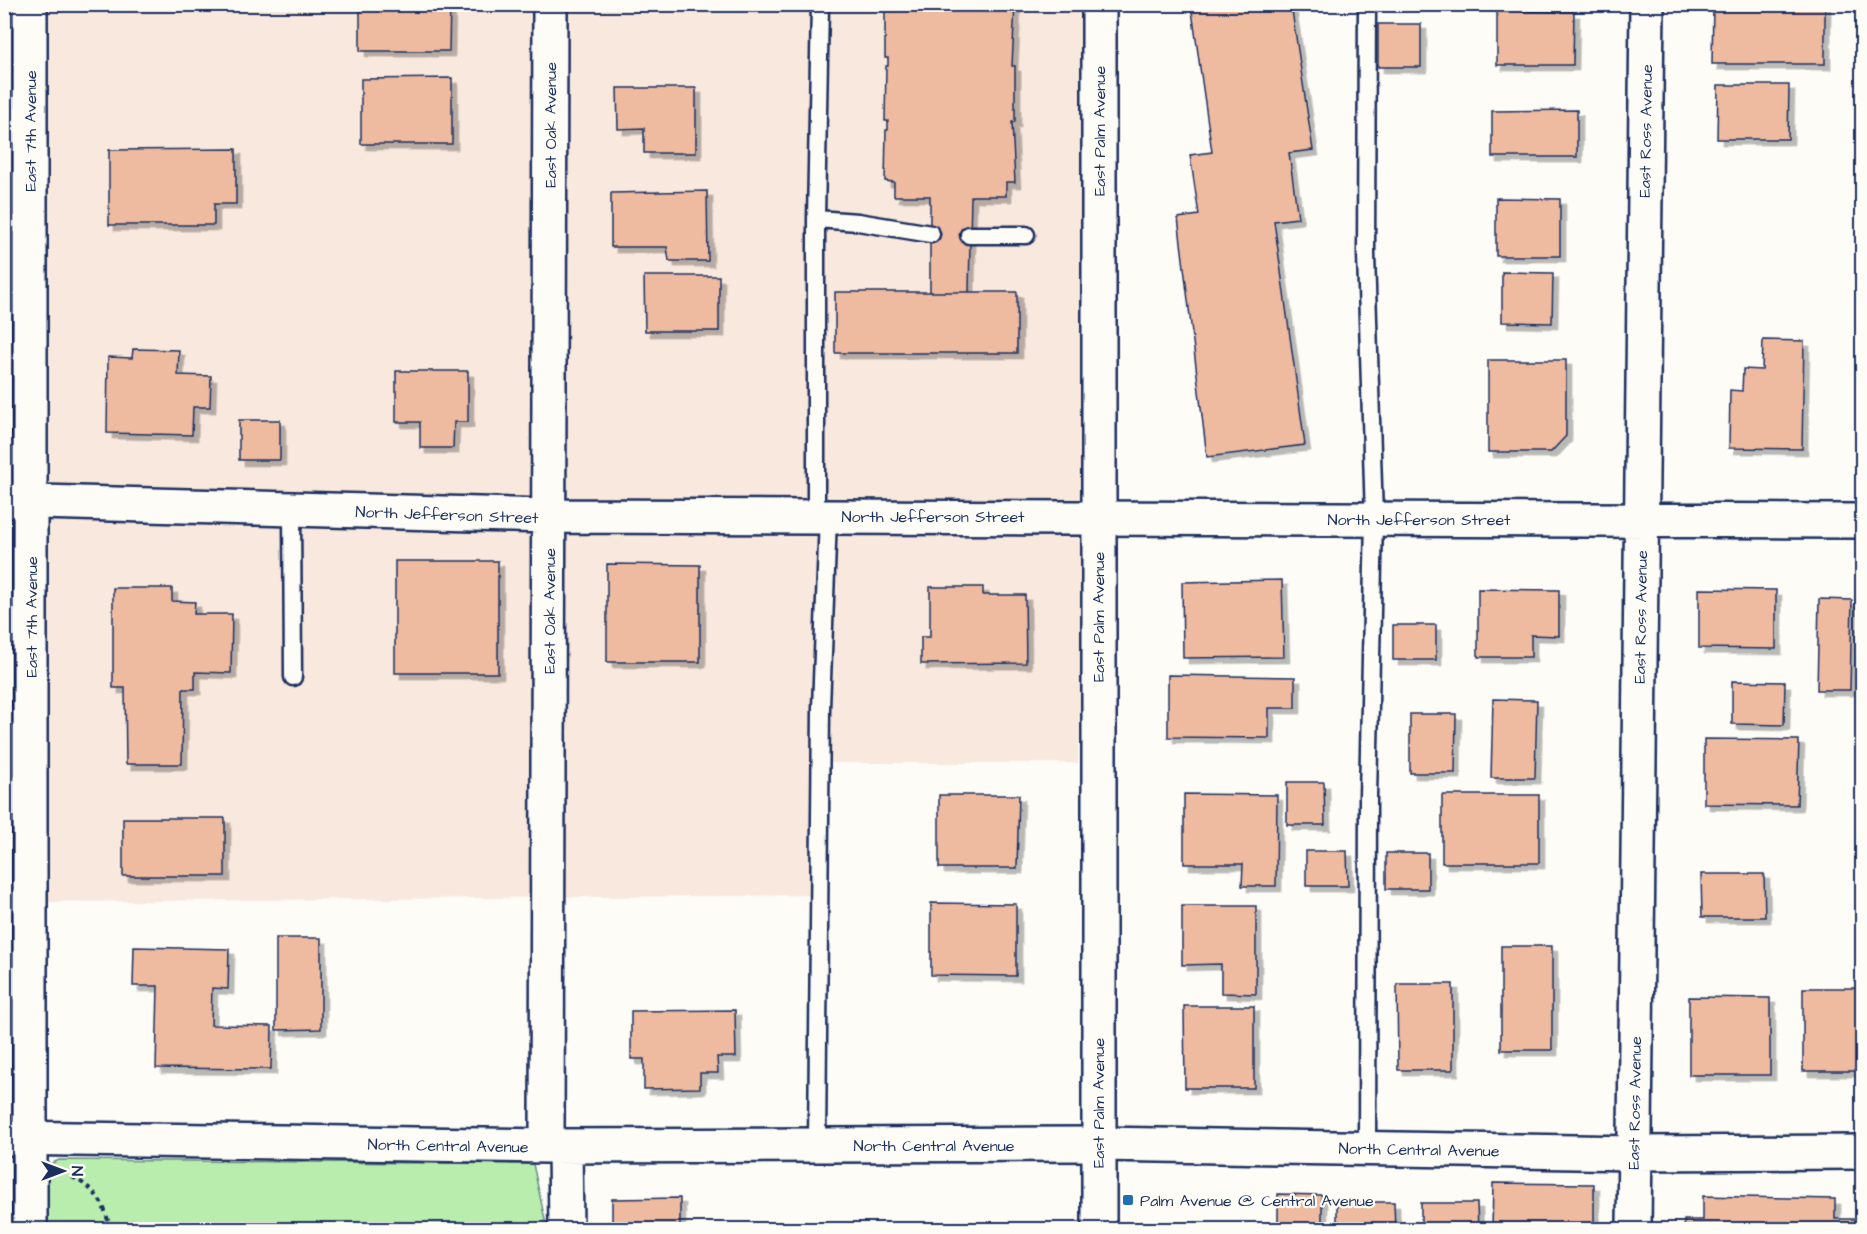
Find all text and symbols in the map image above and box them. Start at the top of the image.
street label: East Oak Avenue [540,62,562,188]
street label: East Ross Avenue [1634,64,1658,198]
street label: East Palm Avenue [1089,66,1111,196]
street label: East 7th Avenue [20,70,42,192]
street label: North Jefferson Street [355,501,539,529]
street label: North Jefferson Street [841,506,1025,528]
street label: North Jefferson Street [1327,509,1511,531]
street label: East Oak Avenue [539,548,561,674]
street label: East Ross Avenue [1629,550,1653,684]
street label: East Palm Avenue [1088,552,1110,682]
street label: East 7th Avenue [21,556,43,678]
street label: East Ross Avenue [1623,1036,1647,1170]
street label: East Palm Avenue [1088,1038,1110,1168]
street label: North Central Avenue [367,1134,529,1158]
street label: North Central Avenue [854,1135,1015,1157]
street label: North Central Avenue [1338,1138,1500,1162]
north arrow [33,1141,93,1201]
text: N [66,1166,88,1176]
place label: Palm Avenue @ Central Avenue [1140,1190,1374,1212]
marker: Palm Avenue @ Central Avenue [1121,1193,1135,1207]

